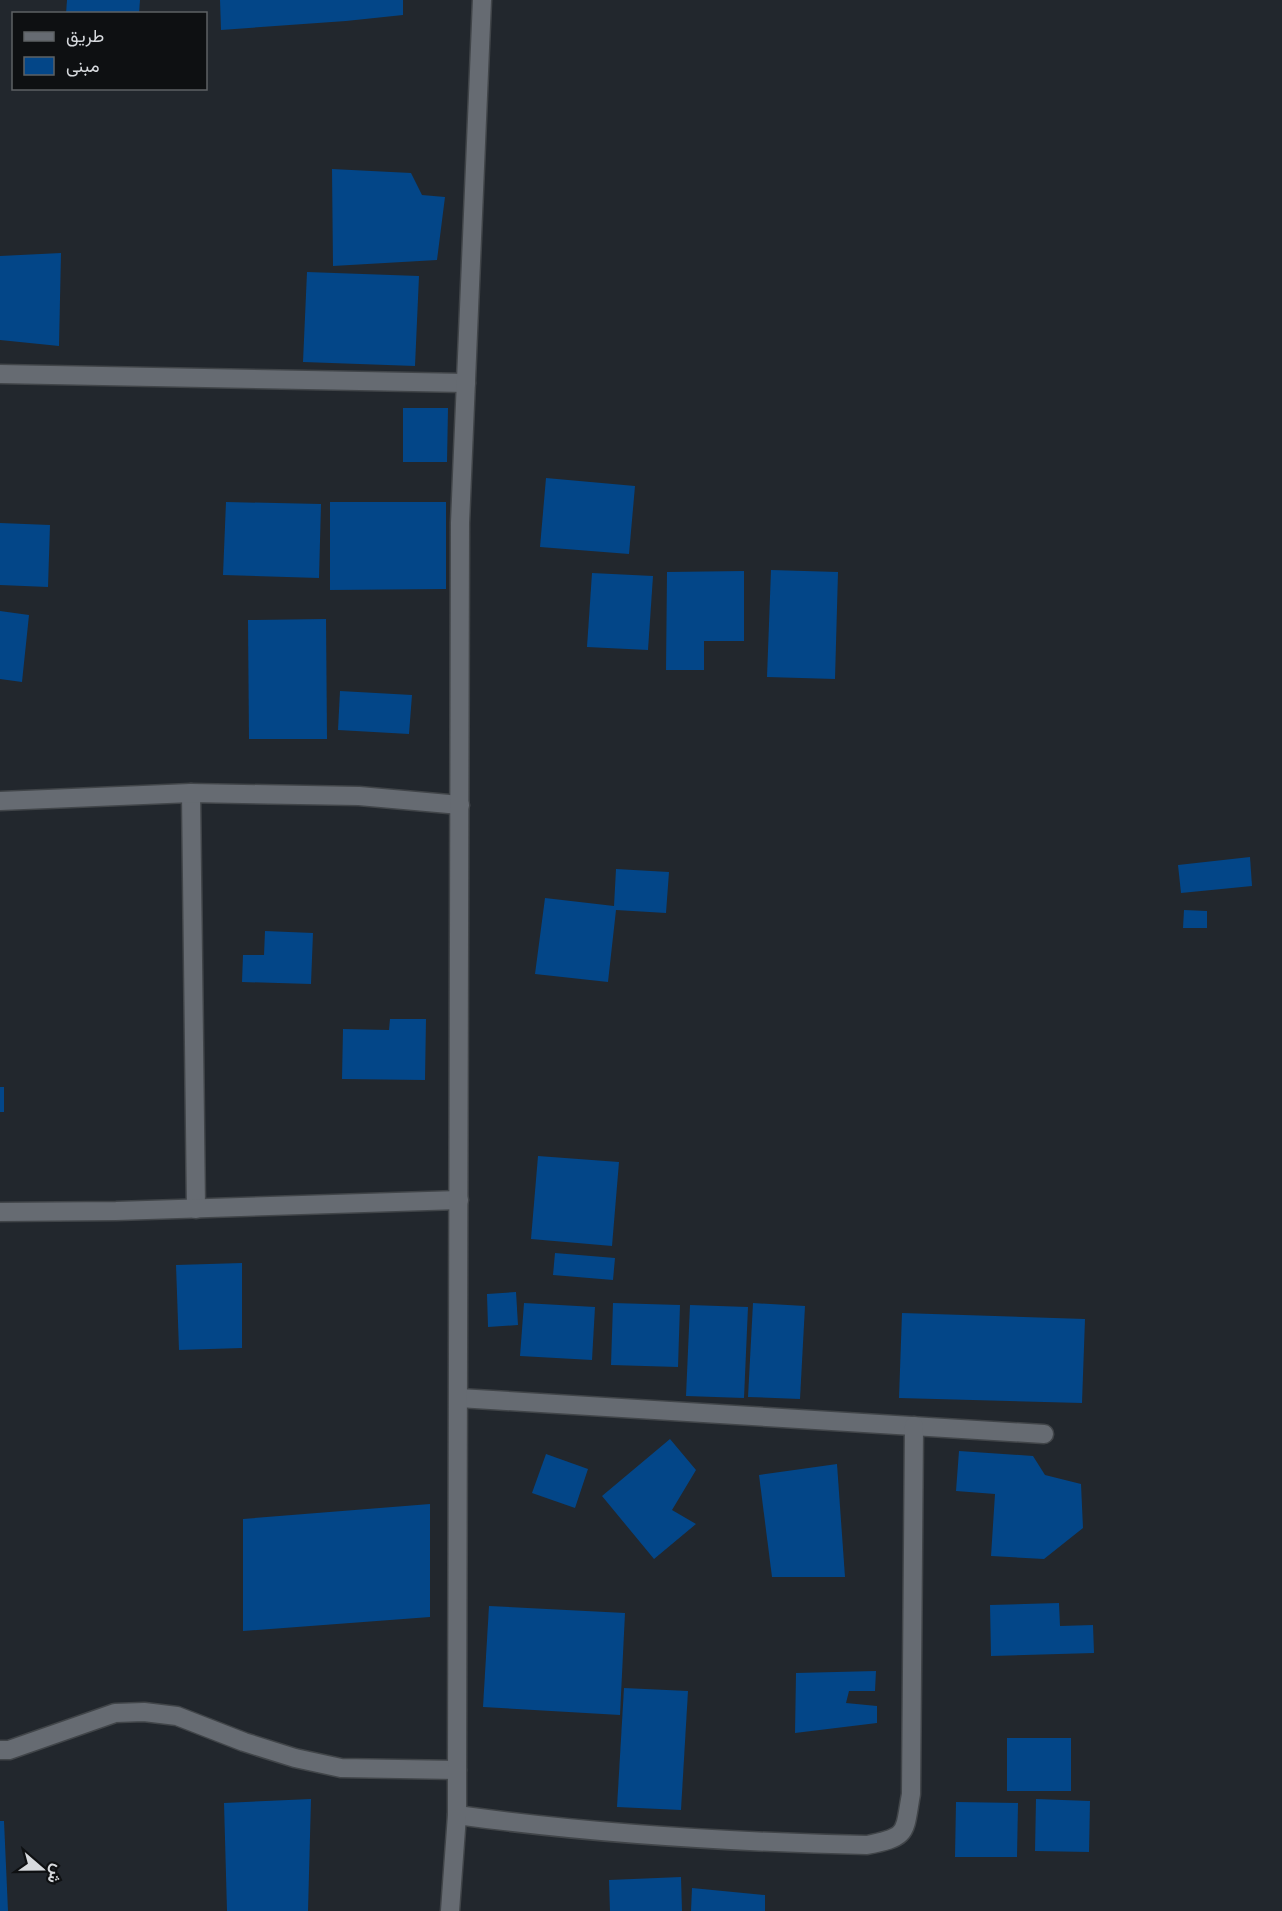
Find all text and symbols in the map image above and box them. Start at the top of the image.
legend [12,12,207,90]
text: طريق [66,24,104,47]
text: مبنى [66,54,100,77]
north arrow [12,1839,72,1899]
text: ش [43,1862,69,1887]

